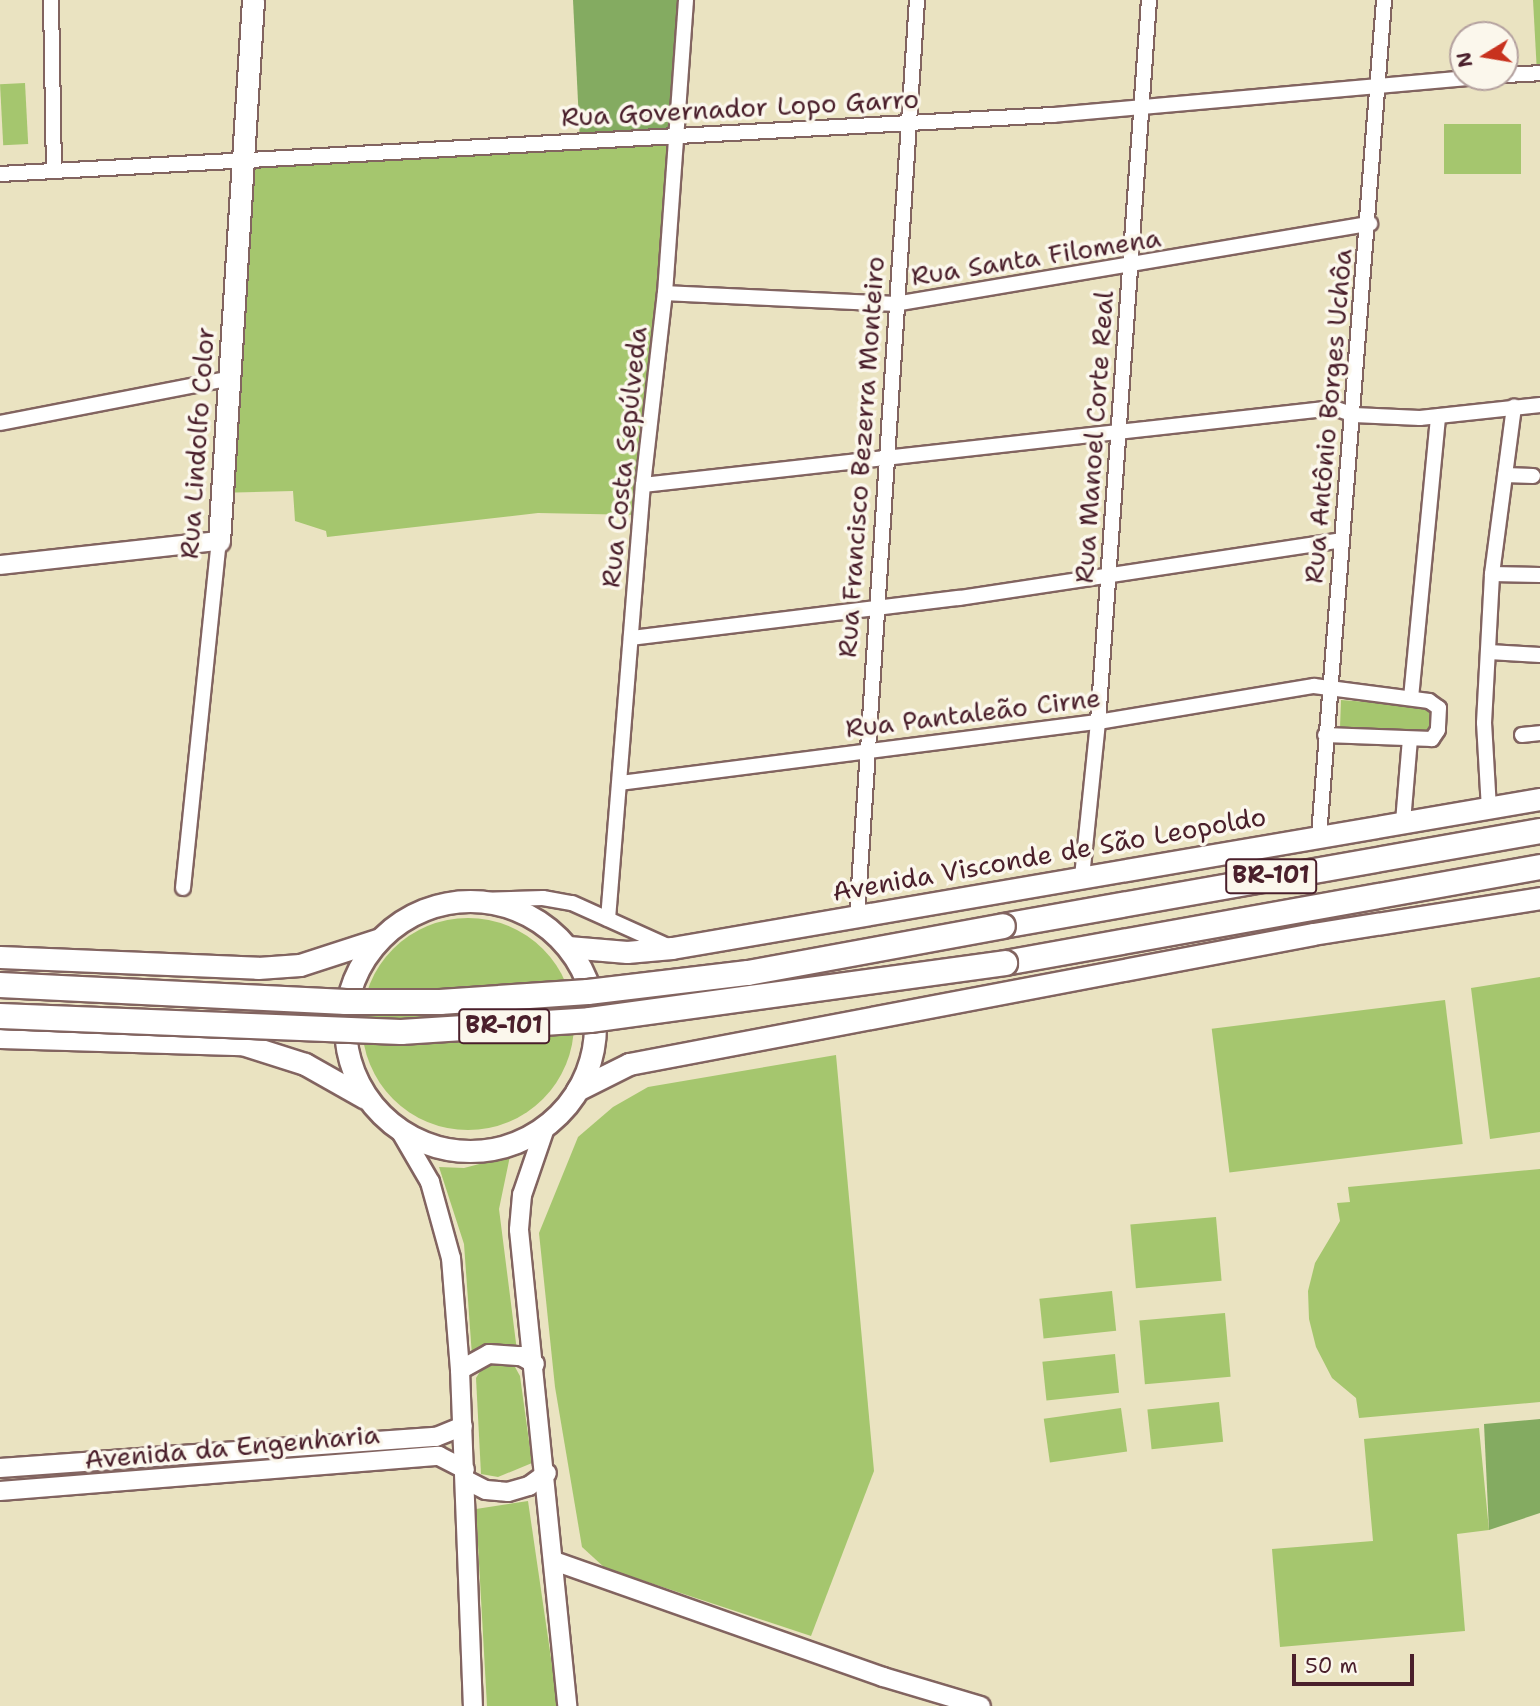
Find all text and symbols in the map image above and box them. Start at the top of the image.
north arrow [1449,21,1519,91]
text: N [1451,50,1479,69]
street label: Rua Governador Lopo Garro [560,83,920,133]
street label: Rua Santa Filomena [909,222,1163,292]
street label: Rua Antônio Borges Uchôa [1298,247,1358,585]
street label: Rua Francisco Bezerra Monteiro [831,255,891,659]
street label: Rua Manoel Corte Real [1068,290,1120,584]
street label: Rua Costa Sepúlveda [595,325,653,589]
street label: Rua Lindolfo Color [173,326,221,560]
street label: Rua Pantaleão Cirne [844,682,1102,744]
street label: Avenida Visconde de São Leopoldo [830,800,1268,908]
road number: BR-101 [1224,856,1318,896]
road number: BR-101 [457,1006,551,1046]
street label: Avenida da Engenharia [83,1419,381,1475]
scale bar [1295,1640,1418,1684]
text: 50 m [1305,1652,1358,1680]

